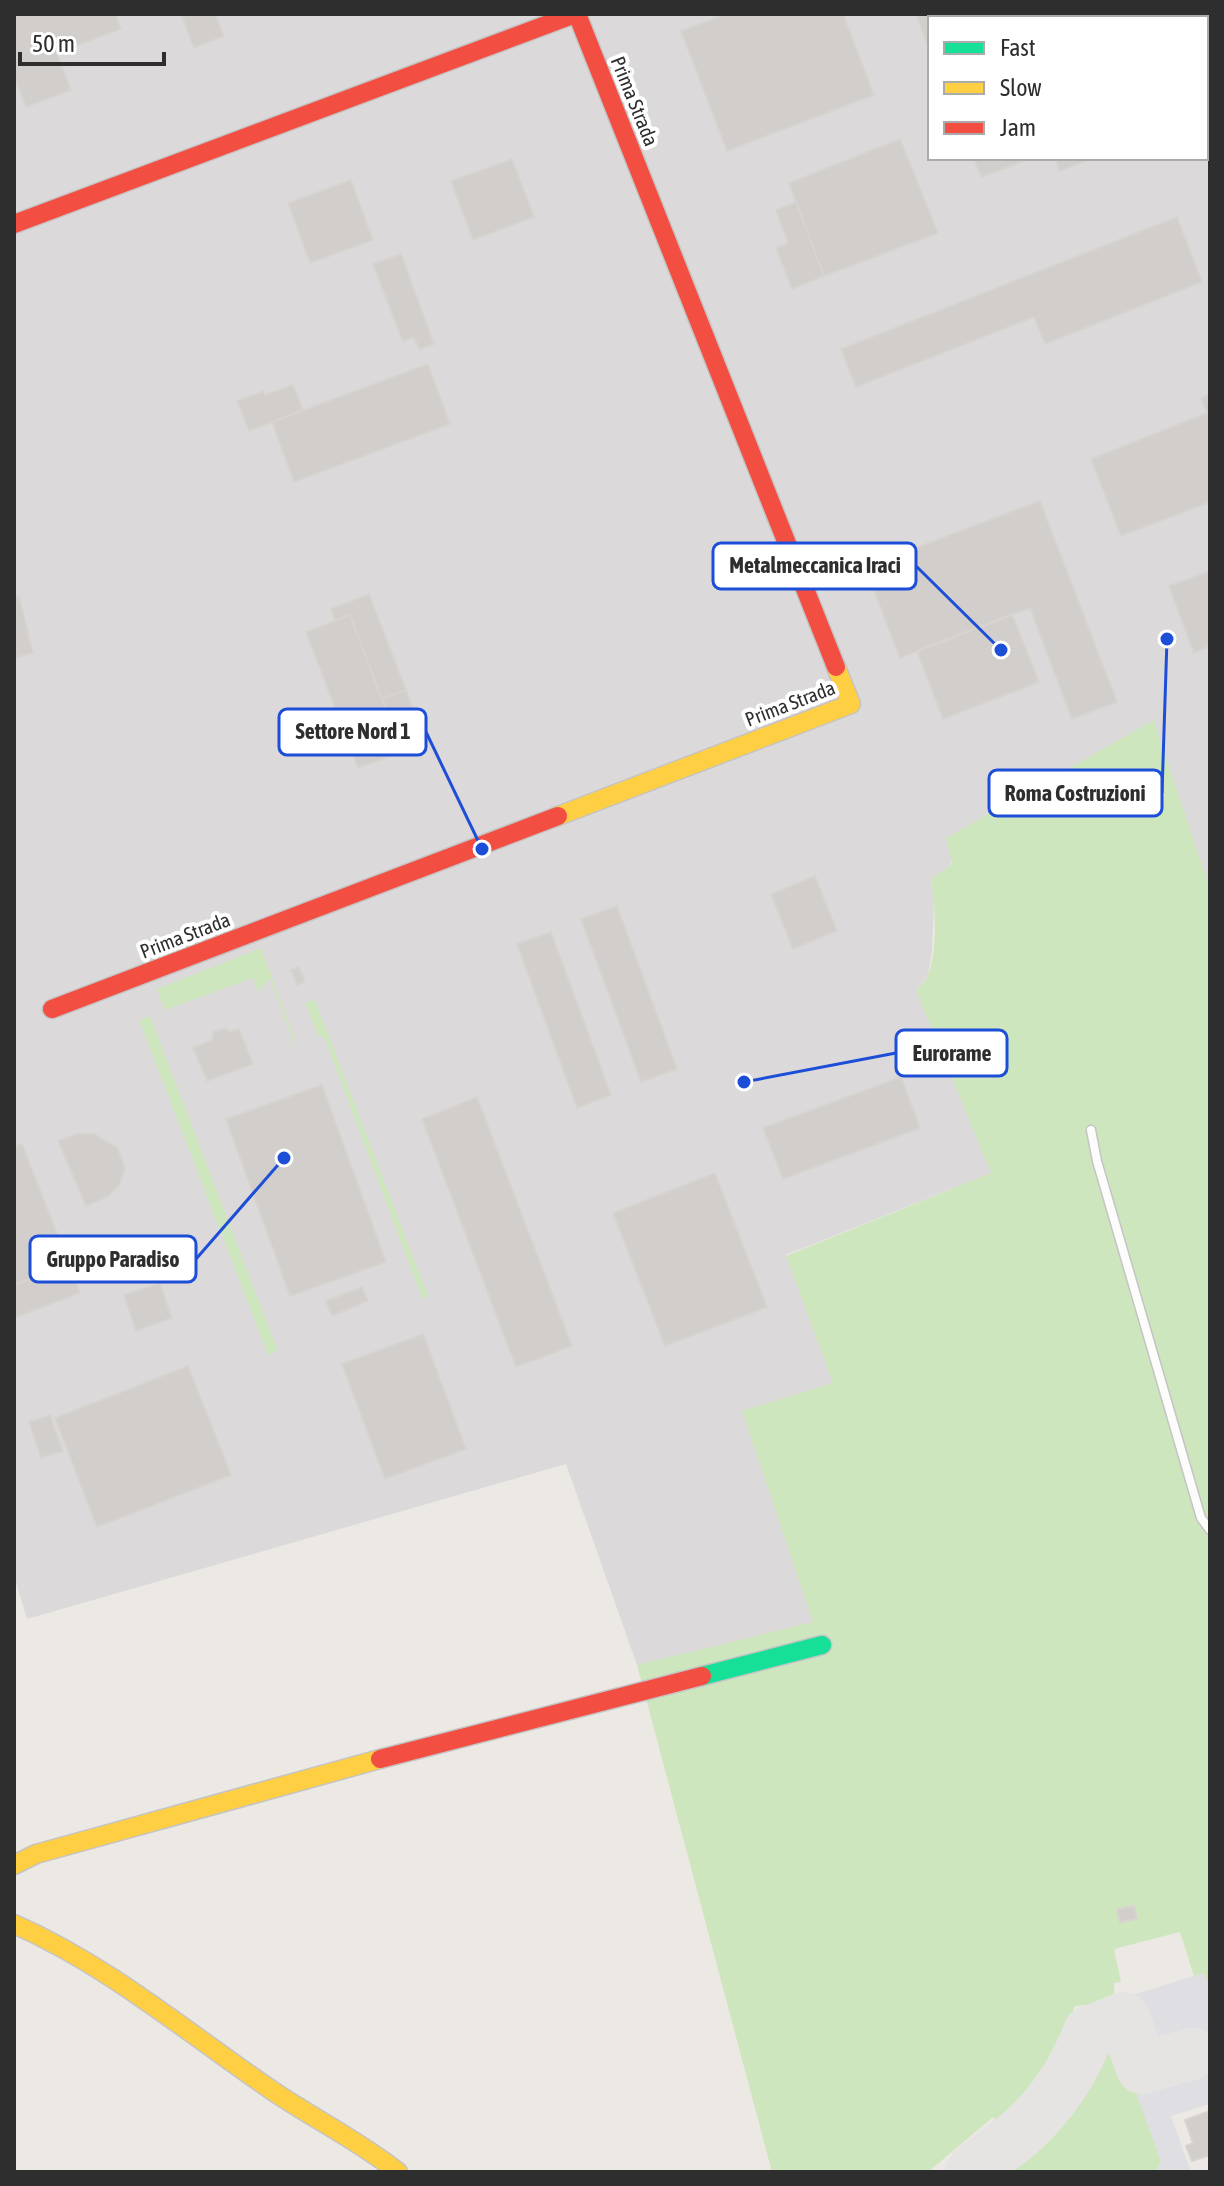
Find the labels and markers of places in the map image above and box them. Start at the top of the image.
callout: Metalmeccanica Iraci [713,543,916,589]
callout: Settore Nord 1 [279,709,426,755]
callout: Roma Costruzioni [989,770,1162,816]
callout: Eurorame [896,1030,1007,1076]
callout: Gruppo Paradiso [30,1236,196,1282]

